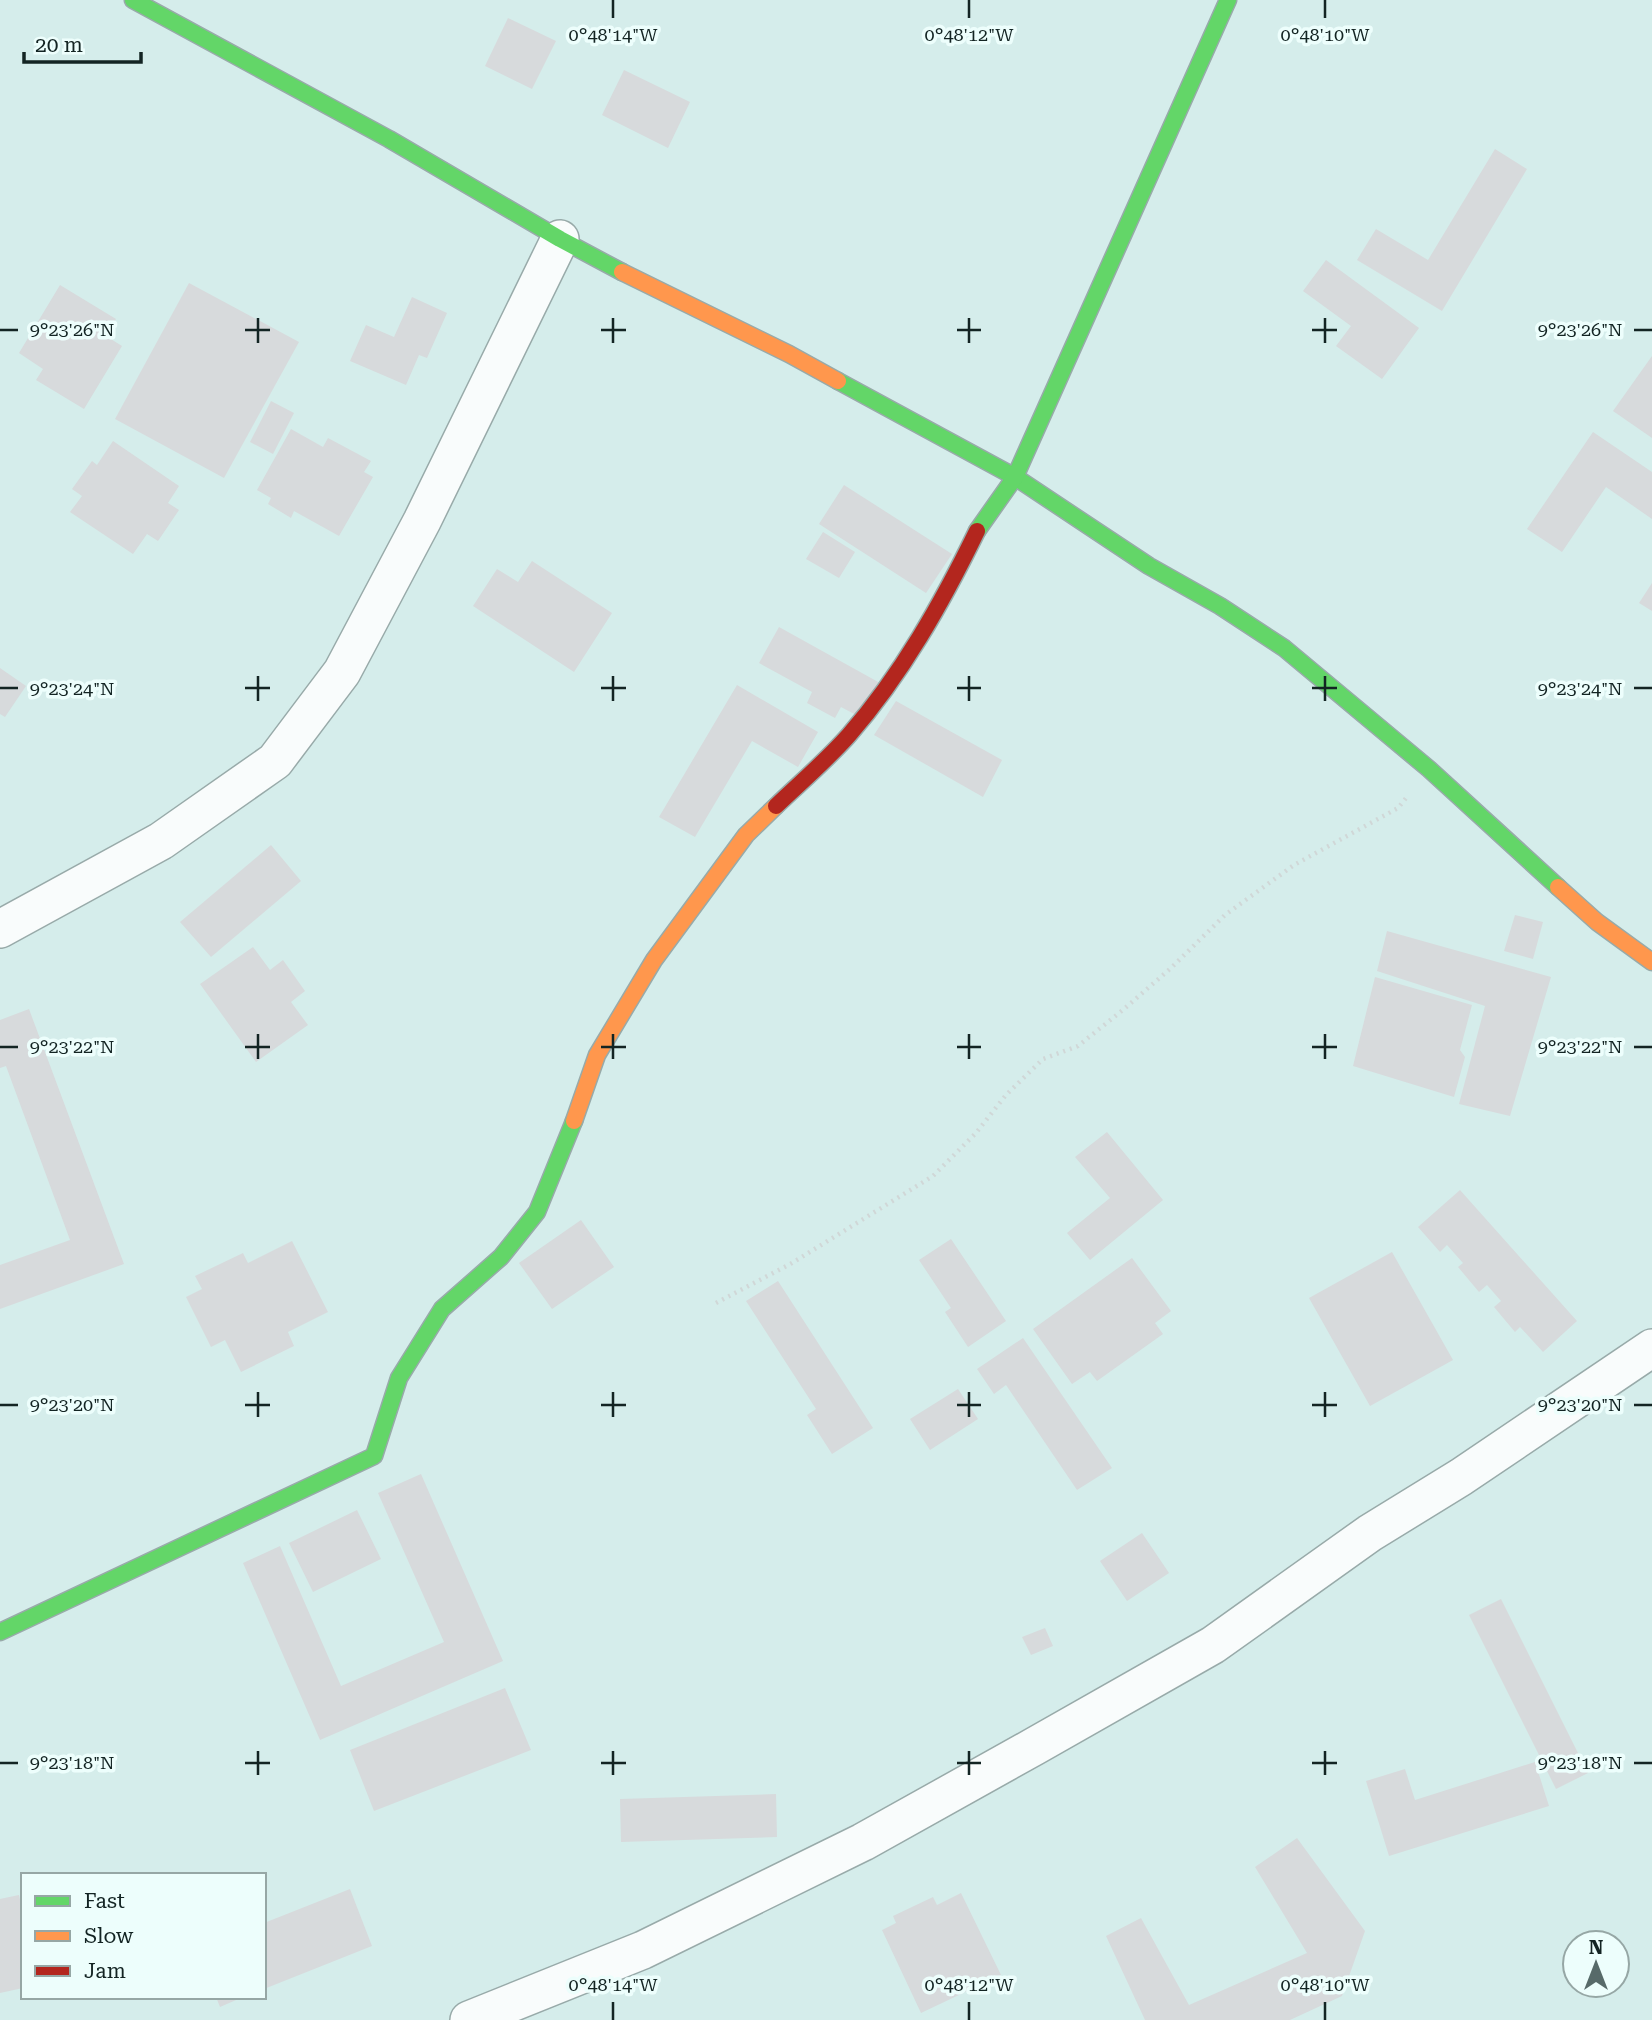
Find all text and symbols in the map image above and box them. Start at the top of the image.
scale bar [24,21,142,65]
text: 0°48'14"W [569,24,658,45]
text: 0°48'12"W [925,24,1014,45]
text: 0°48'10"W [1281,24,1370,45]
text: 20 m [35,33,83,57]
text: 9°23'26"N [30,319,114,340]
text: 9°23'26"N [1538,319,1622,340]
text: 9°23'24"N [30,678,114,699]
text: 9°23'24"N [1538,678,1622,699]
text: 9°23'22"N [30,1036,114,1057]
text: 9°23'22"N [1538,1036,1622,1057]
text: 9°23'20"N [30,1394,114,1415]
text: 9°23'20"N [1538,1394,1622,1415]
text: 9°23'18"N [30,1752,114,1773]
text: 9°23'18"N [1538,1752,1622,1773]
legend [21,1873,266,1999]
text: Fast [84,1889,125,1913]
text: Slow [84,1924,134,1948]
north arrow [1561,1929,1631,1999]
text: N [1589,1936,1604,1959]
text: Jam [84,1959,126,1983]
text: 0°48'14"W [569,1974,658,1995]
text: 0°48'12"W [925,1974,1014,1995]
text: 0°48'10"W [1281,1974,1370,1995]

